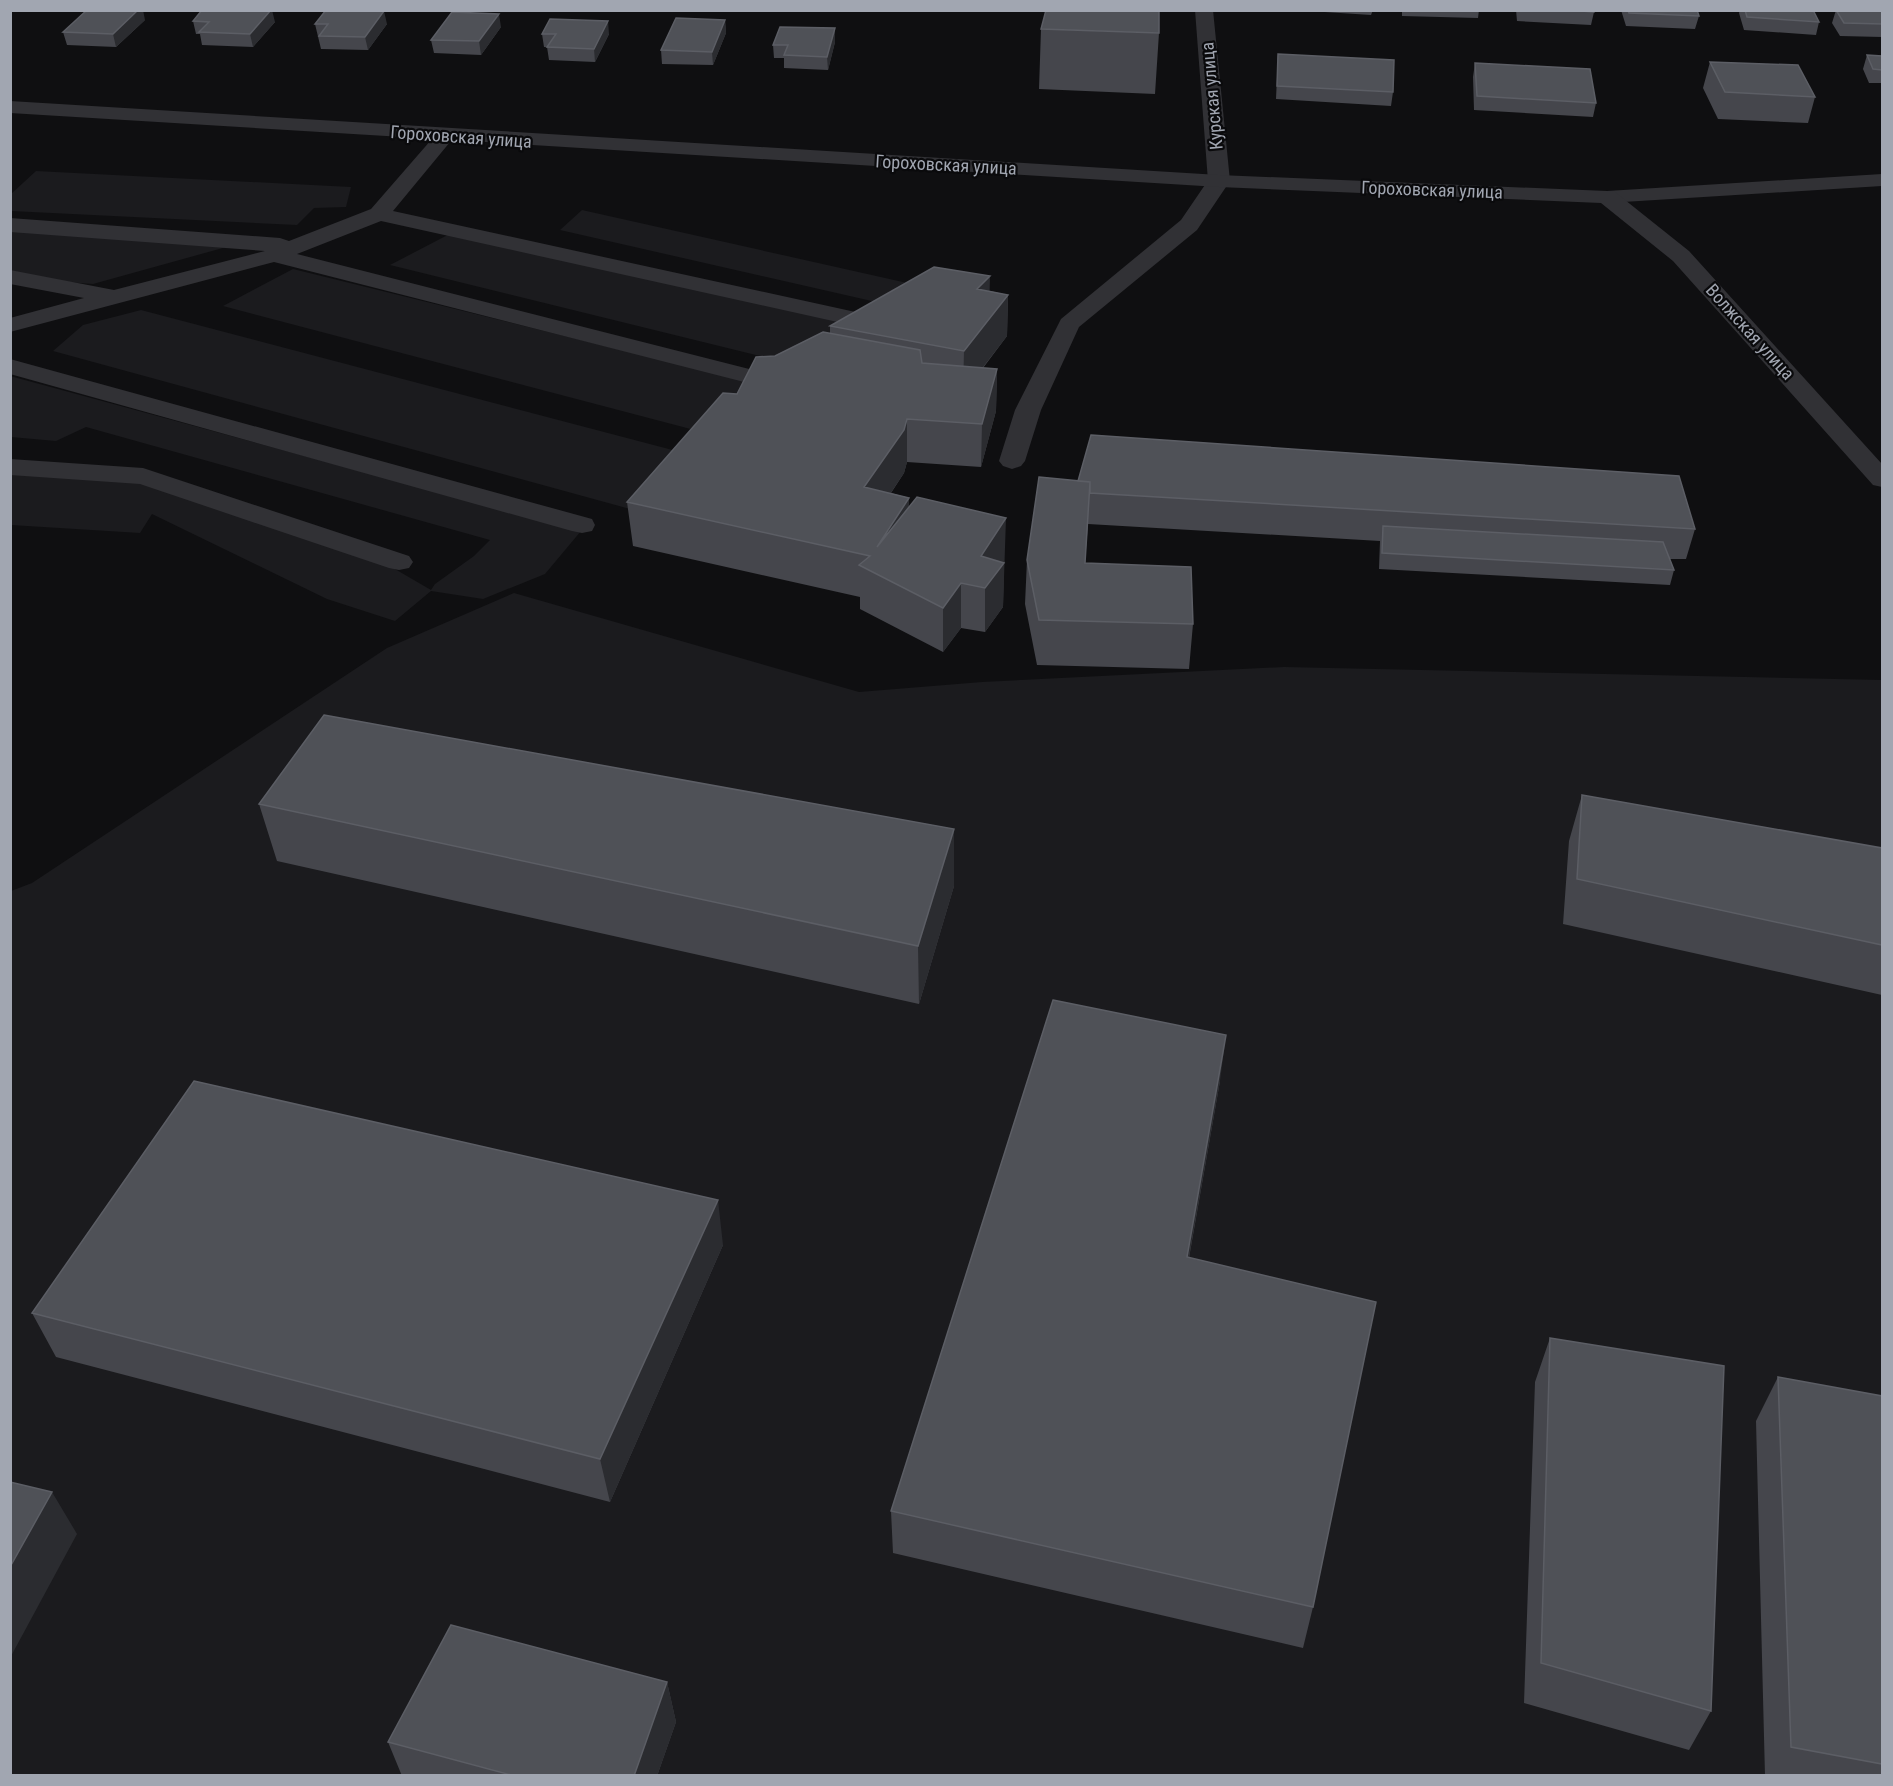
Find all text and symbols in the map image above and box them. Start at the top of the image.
street label: Курская улица [1196,41,1227,151]
street label: Гороховская улица [390,121,532,152]
street label: Гороховская улица [875,150,1017,179]
street label: Гороховская улица [1361,177,1503,202]
street label: Волжская улица [1702,279,1799,384]

